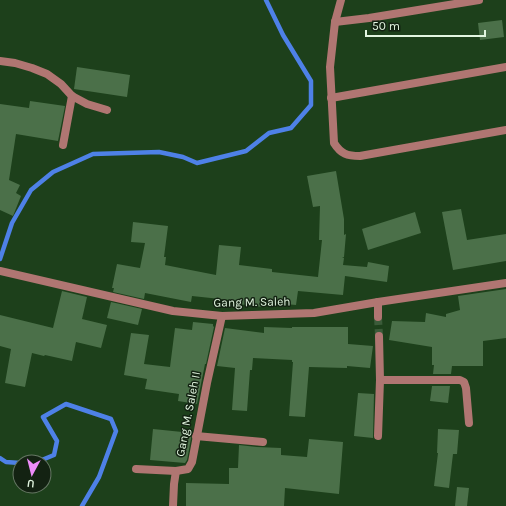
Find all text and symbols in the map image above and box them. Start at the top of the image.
scale bar [366,12,485,38]
text: 50 m [372,19,400,33]
street label: Gang M. Saleh [213,294,291,310]
street label: Gang M. Saleh II [173,370,203,458]
north arrow [12,454,52,494]
text: U [26,477,35,490]

